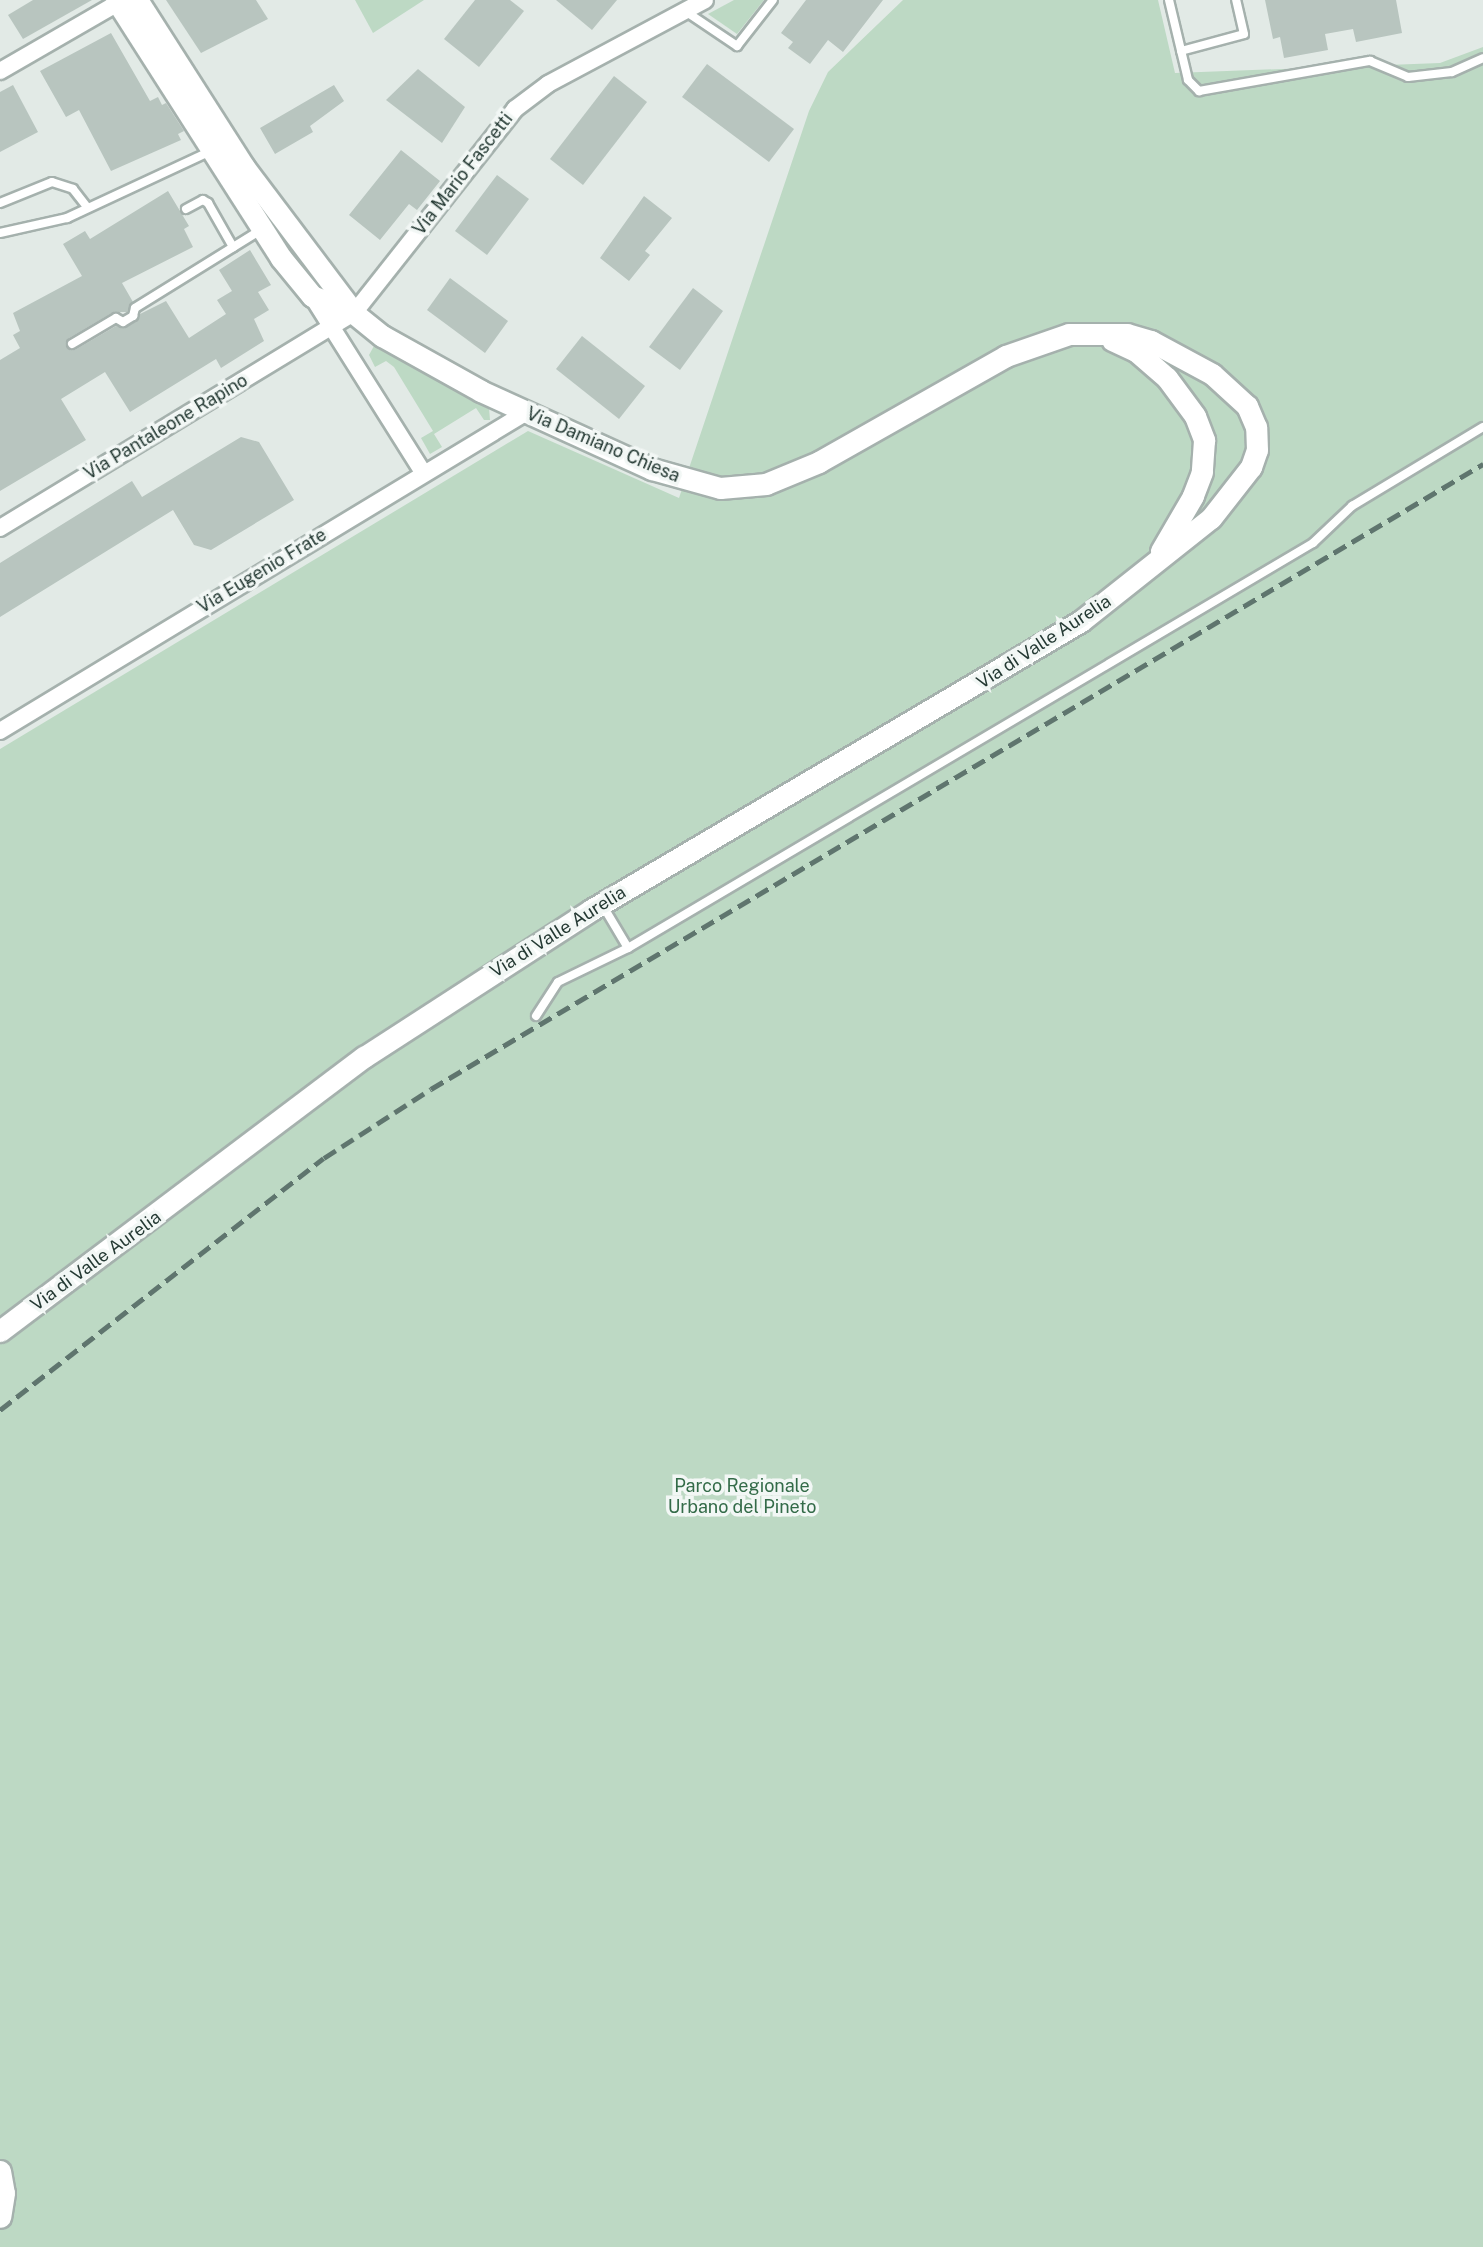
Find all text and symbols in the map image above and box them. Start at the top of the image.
street label: Via Mario Fascetti [409,109,517,239]
street label: Via Pantaleone Rapino [80,370,252,484]
street label: Via Damiano Chiesa [523,403,683,487]
street label: Via Eugenio Frate [194,524,330,618]
street label: Via di Valle Aurelia [972,590,1116,694]
street label: Via di Valle Aurelia [486,881,630,983]
street label: Via di Valle Aurelia [26,1206,166,1316]
park label: Parco Regionale Urbano del Pineto [667,1476,817,1518]

